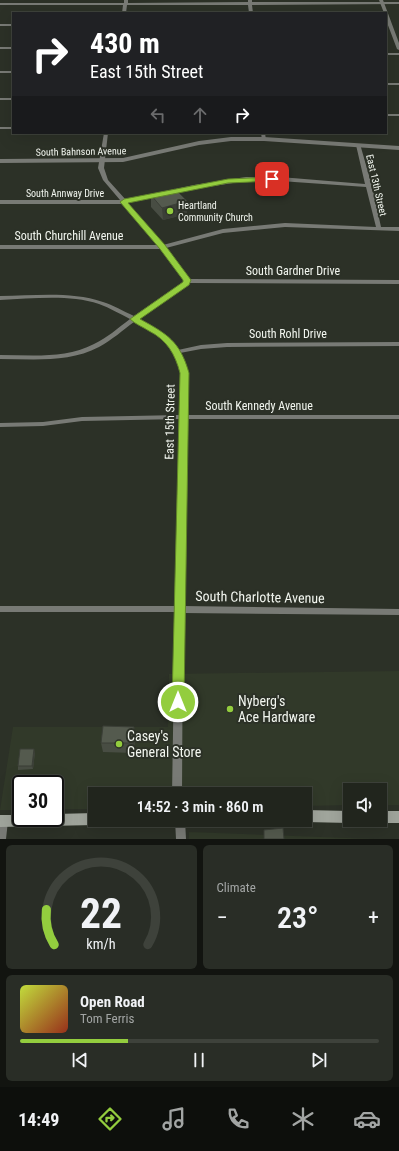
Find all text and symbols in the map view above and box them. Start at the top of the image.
text: 430 m [90,27,160,60]
icon: right [24,28,76,80]
text: East 15th Street [90,61,203,82]
icon: left [147,104,169,126]
icon: ahead [189,104,211,126]
icon: right [231,104,253,126]
street label: South Bahnson Avenue [36,145,127,158]
street label: East 13th Street [364,153,389,217]
pin [255,162,289,196]
icon: arrive [261,168,283,190]
street label: South Annway Drive [26,188,104,199]
place label: Heartland Community Church [178,200,253,223]
marker: Heartland Community Church [165,206,175,216]
street label: South Churchill Avenue [15,229,124,243]
street label: South Gardner Drive [246,264,341,278]
street label: South Rohl Drive [249,327,327,341]
street label: East 15th Street [162,384,178,460]
street label: South Kennedy Avenue [205,399,313,413]
street label: South Charlotte Avenue [195,588,325,606]
position arrow [157,681,199,723]
place label: Nyberg's Ace Hardware [238,693,316,725]
marker: Nyberg's Ace Hardware [225,704,235,714]
place label: Casey's General Store [127,728,202,760]
marker: Casey's General Store [114,739,124,749]
speed limit sign: 30 [12,775,64,827]
map controls [343,783,387,827]
button: sound [343,783,387,827]
text: 14:52 · 3 min · 860 m [137,798,263,816]
text: Climate [217,880,256,895]
text: 22 [80,889,122,938]
text: 23° [277,900,319,935]
text: − [217,905,228,930]
text: + [368,905,379,930]
text: km/h [87,936,116,952]
text: Open Road [80,993,145,1011]
text: Tom Ferris [80,1011,134,1026]
icon: previous [69,1049,91,1071]
icon: pause [188,1049,210,1071]
icon: next [308,1049,330,1071]
icon: directions [96,1105,124,1133]
icon: music [160,1105,188,1133]
icon: phone [224,1105,252,1133]
icon: climate [289,1105,317,1133]
icon: car [353,1105,381,1133]
text: 14:49 [18,1109,59,1130]

